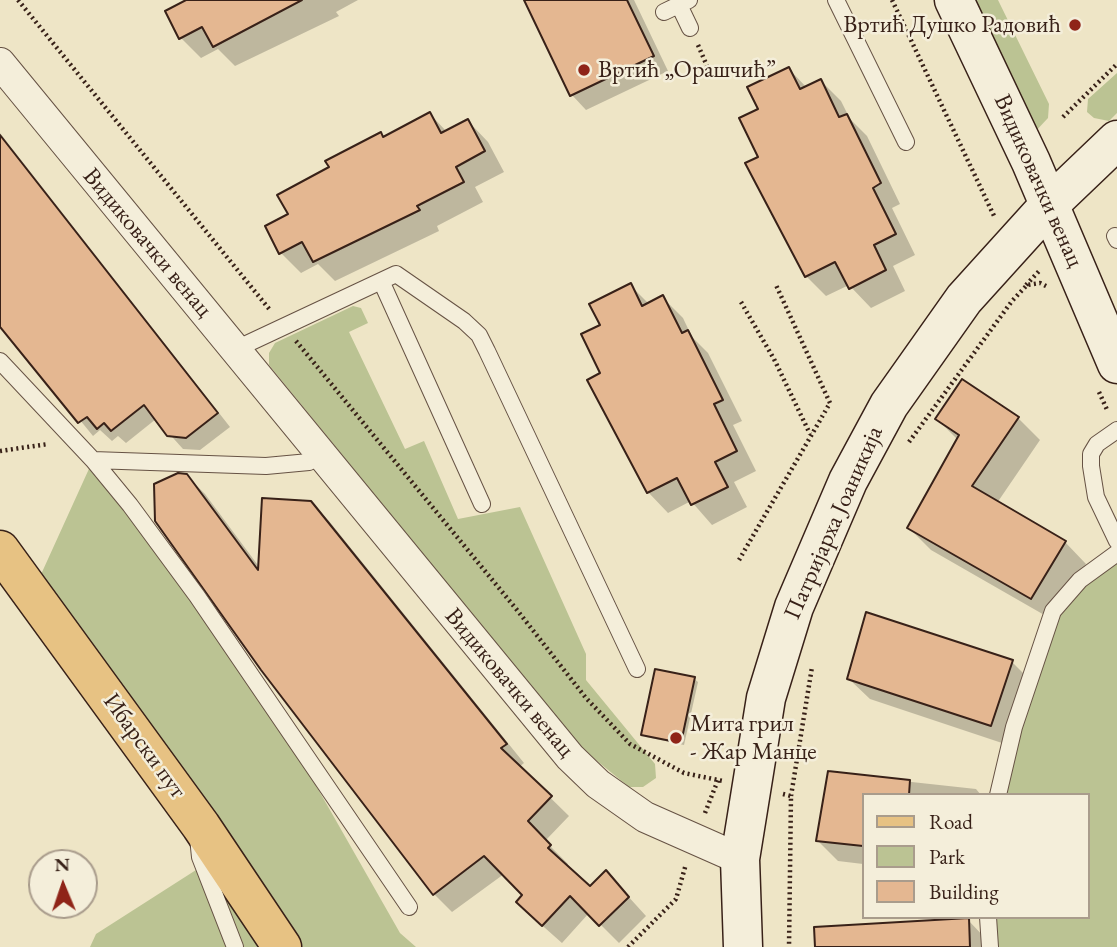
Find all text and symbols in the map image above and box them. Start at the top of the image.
place label: Вртић Душко Радовић [843,11,1061,39]
marker: Вртић Душко Радовић [1067,17,1083,33]
place label: Вртић „Орашчић” [598,56,776,84]
marker: Вртић „Орашчић” [576,62,592,78]
street label: Видиковачки венац [987,90,1089,272]
street label: Видиковачки венац [76,162,218,324]
street label: Патријарха Јоаникија [778,422,890,624]
street label: Видиковачки венац [438,602,580,764]
street label: Ибарски пут [96,688,192,804]
place label: Мита грил - Жар Манце [690,710,817,766]
marker: Мита грил - Жар Манце [668,730,684,746]
legend [862,793,1089,919]
text: Road [929,808,973,835]
text: Park [929,843,965,870]
north arrow [28,849,98,919]
text: N [54,852,70,877]
text: Building [929,878,999,905]

